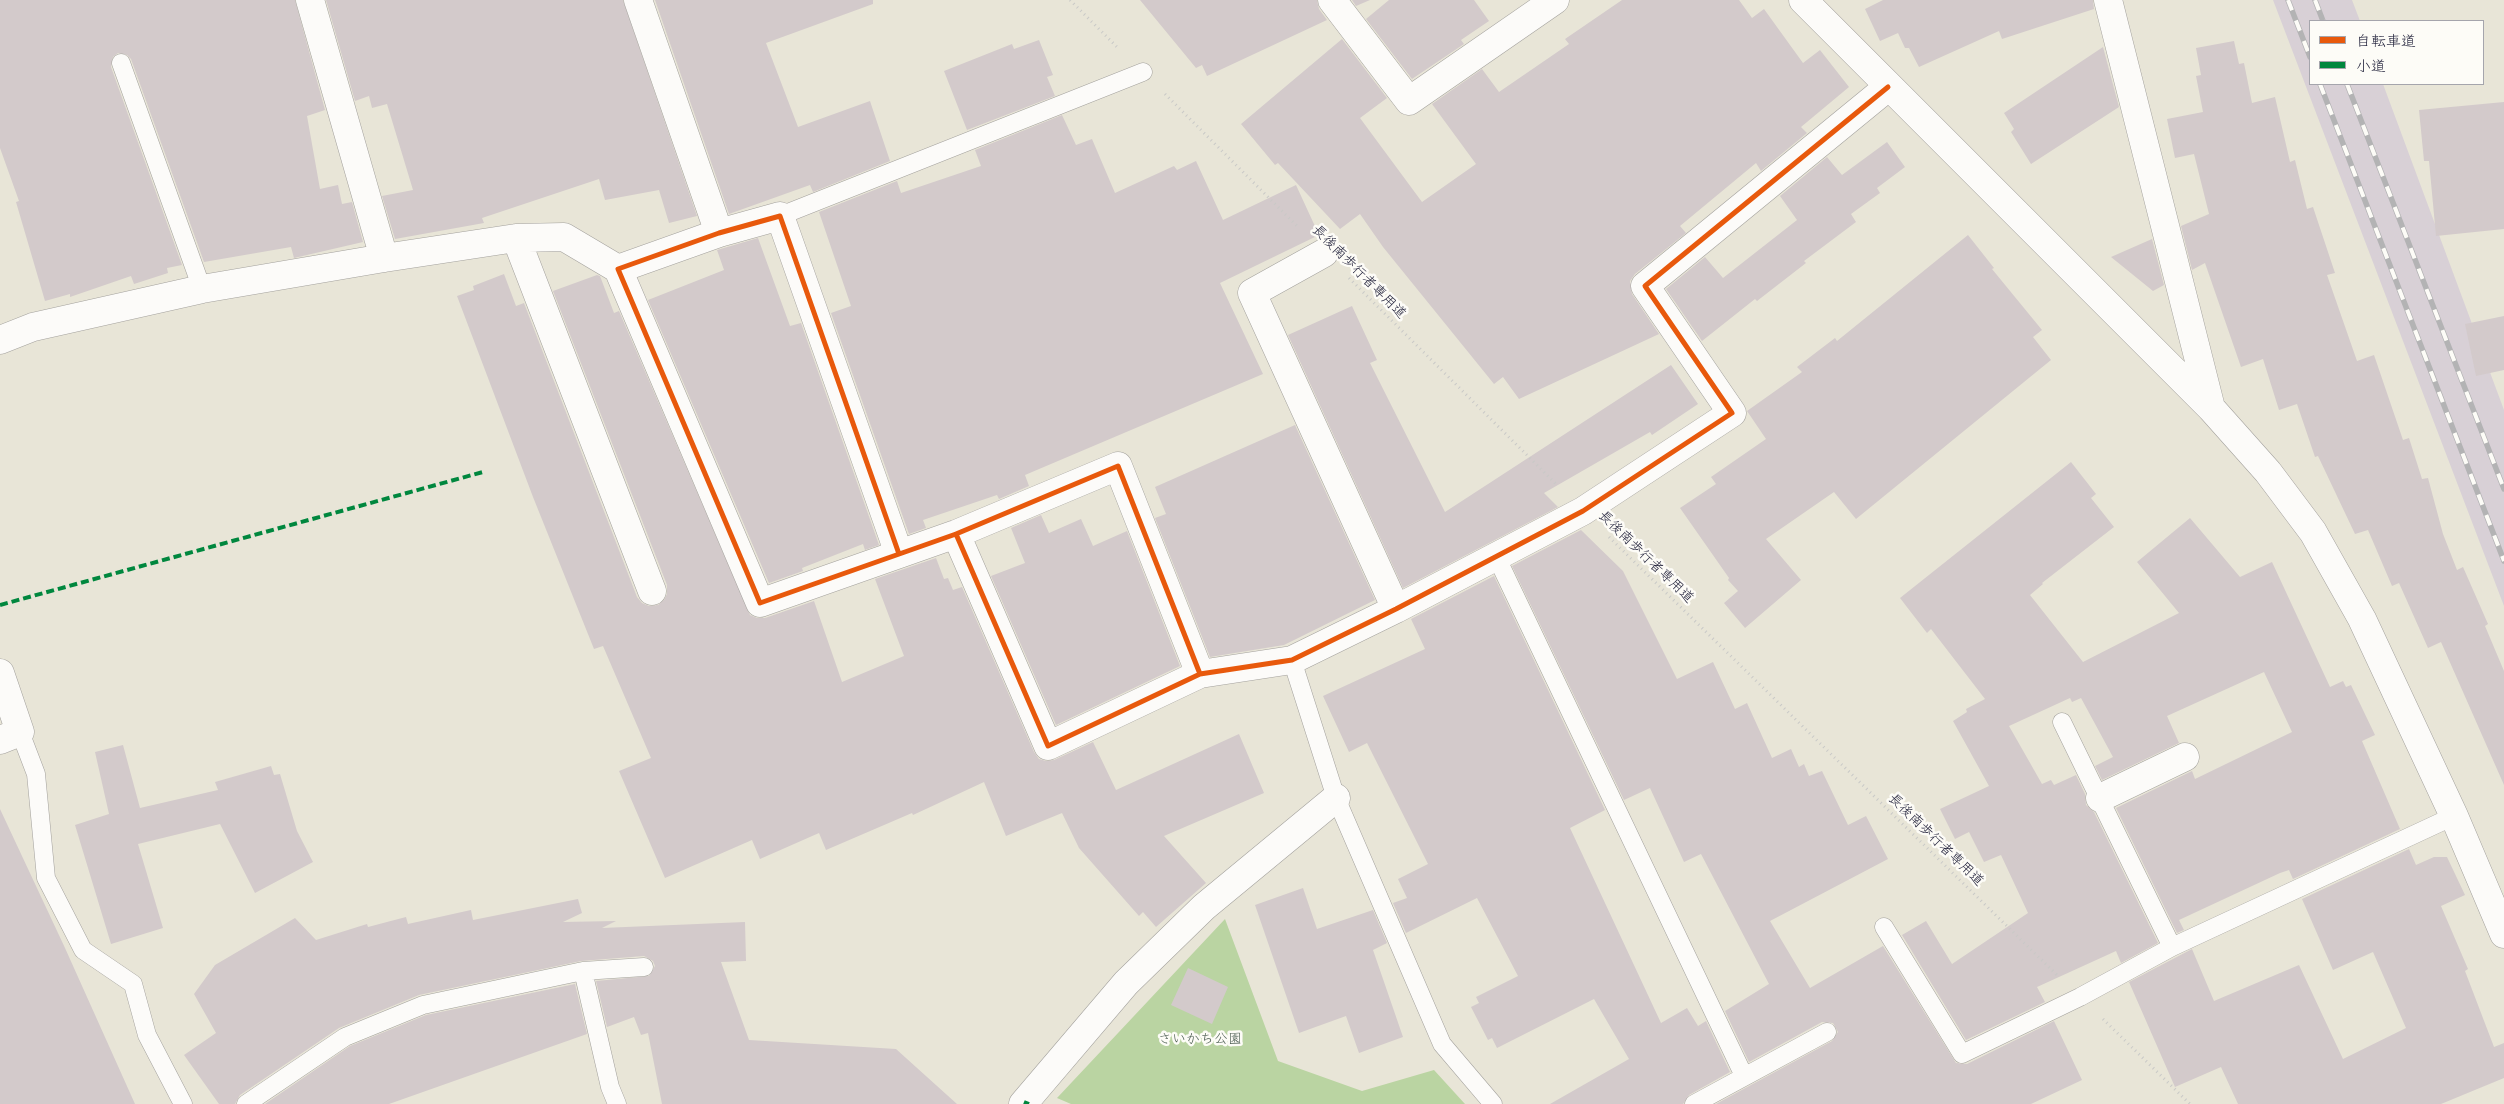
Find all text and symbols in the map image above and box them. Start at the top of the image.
legend [2309,20,2484,85]
text: 自転車道 [2356,28,2416,51]
text: 小道 [2356,53,2386,76]
street label: 長後南歩行者専用道 [1309,222,1409,322]
street label: 長後南歩行者専用道 [1595,507,1697,607]
street label: 長後南歩行者専用道 [1885,790,1987,890]
park label: さいかち公園 [1158,1031,1242,1047]

